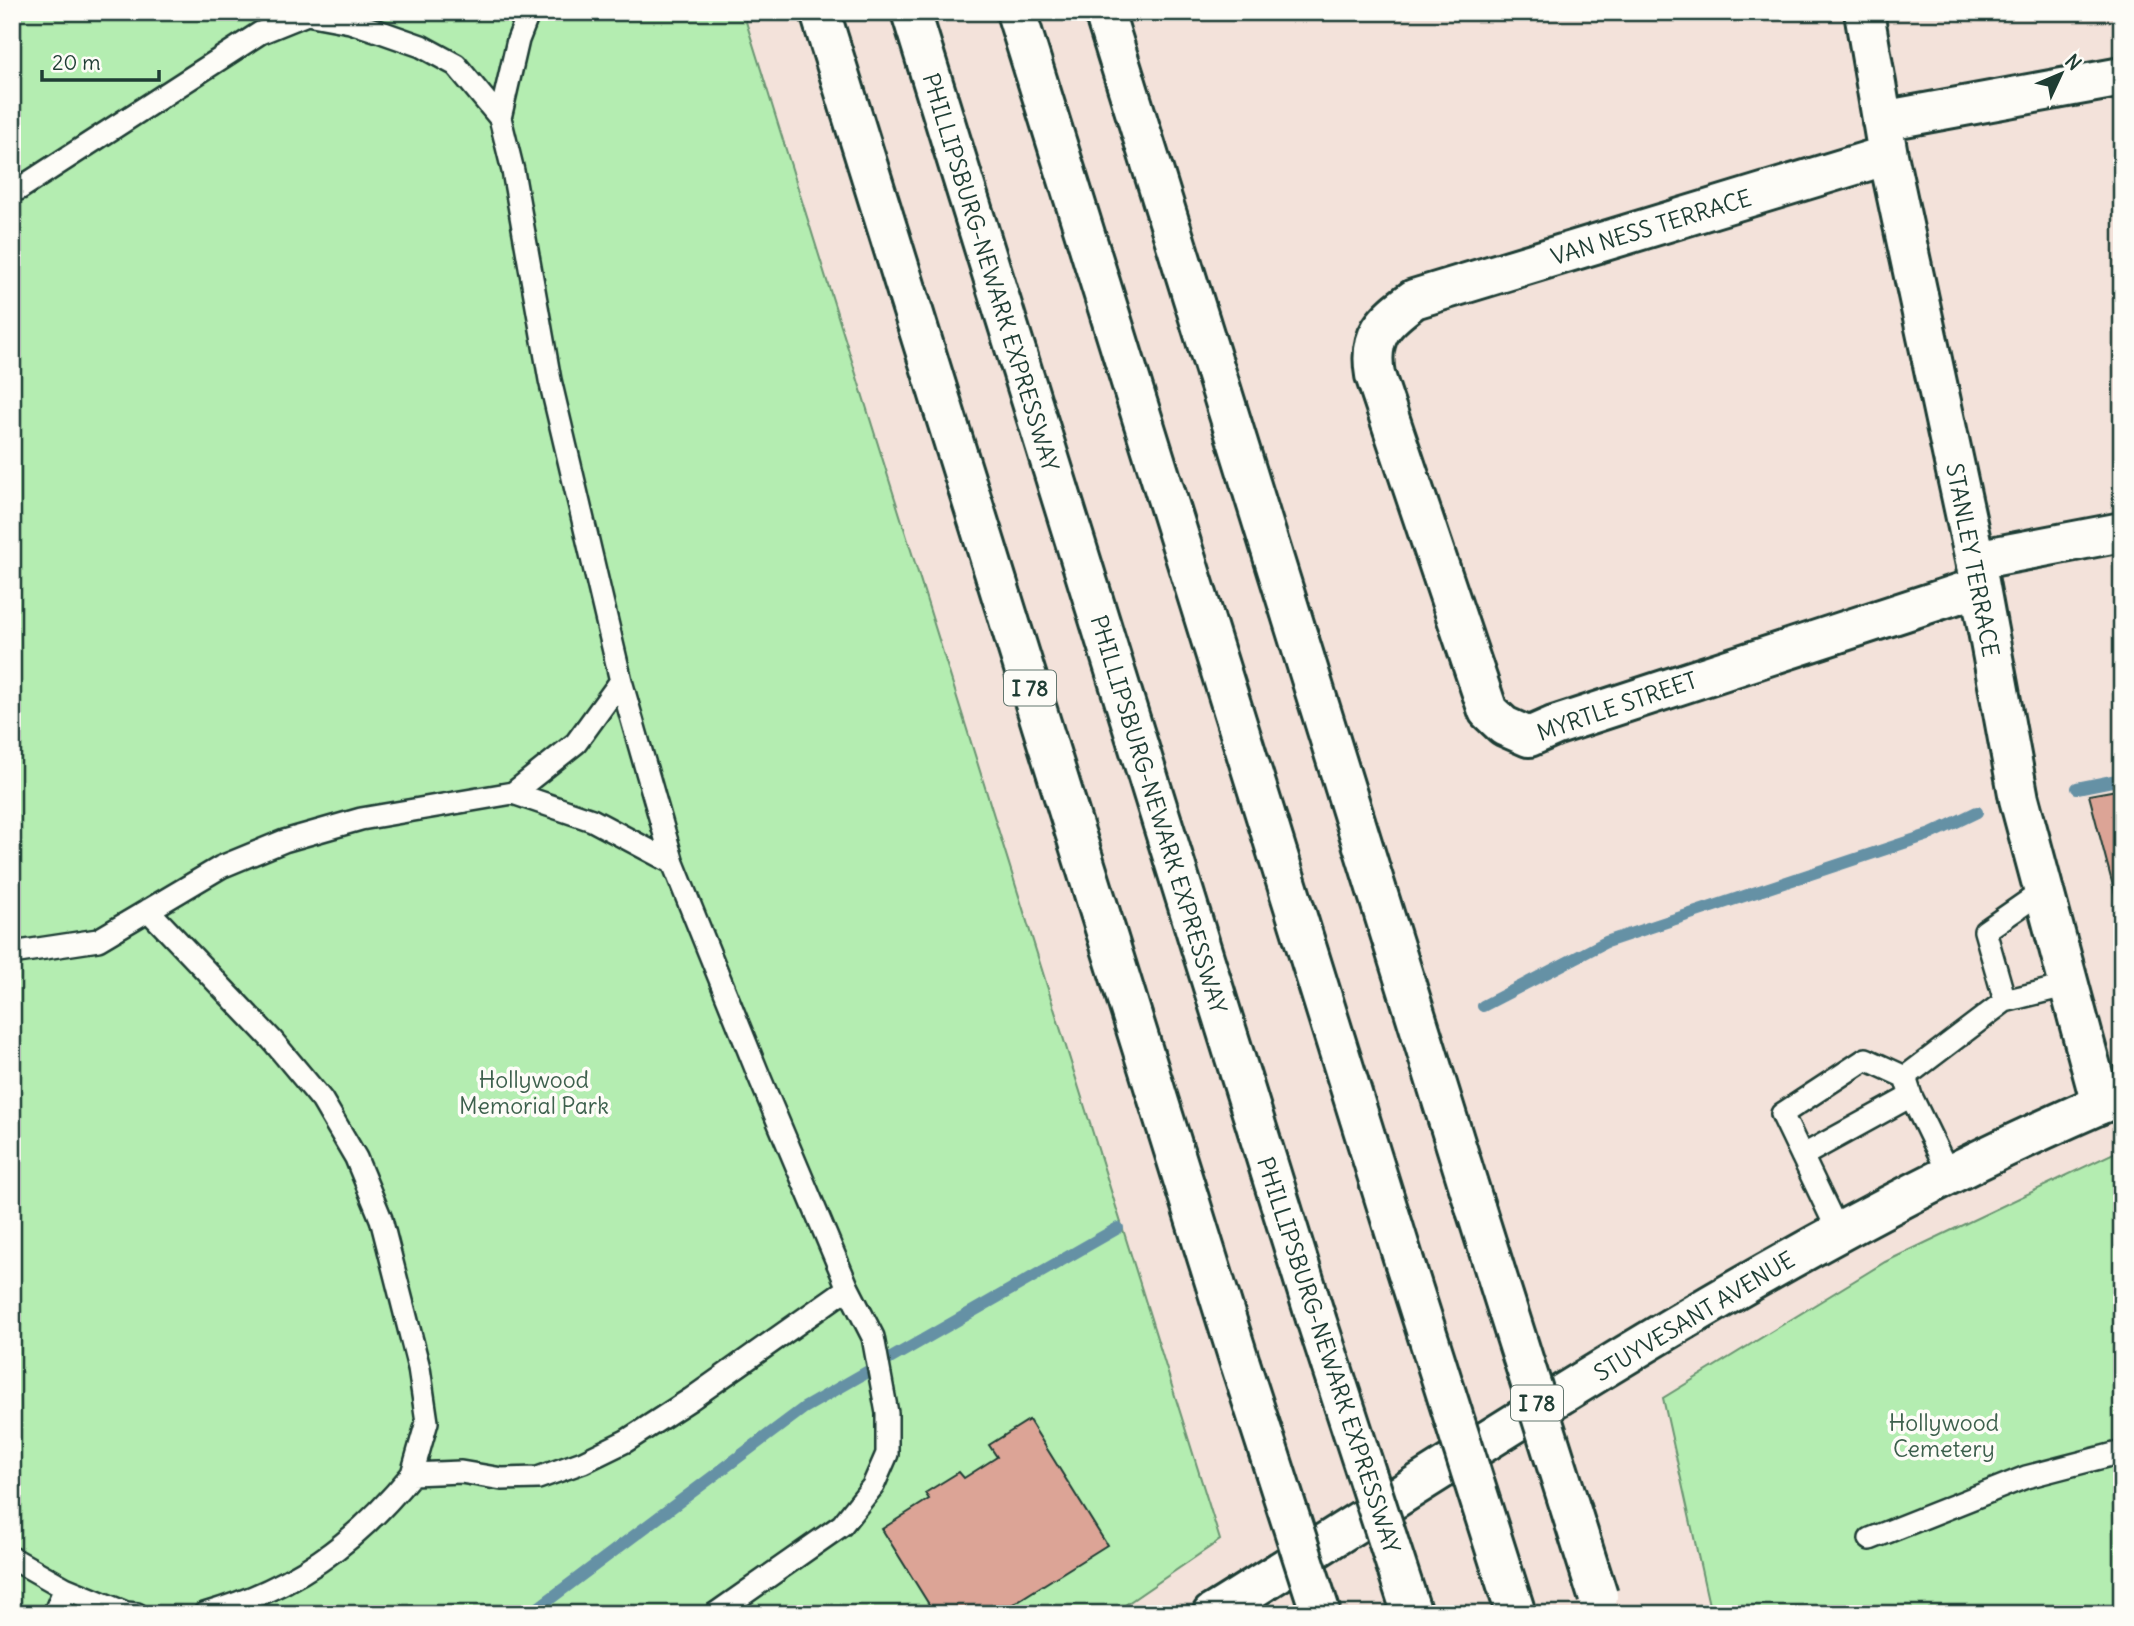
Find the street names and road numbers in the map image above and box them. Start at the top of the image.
street label: PHILLIPSBURG-NEWARK EXPRESSWAY [916,69,1066,475]
street label: VAN NESS TERRACE [1547,183,1755,271]
street label: STANLEY TERRACE [1940,461,2006,659]
street label: PHILLIPSBURG-NEWARK EXPRESSWAY [1084,611,1234,1017]
street label: MYRTLE STREET [1533,665,1701,747]
road number: I 78 [1004,670,1056,706]
street label: PHILLIPSBURG-NEWARK EXPRESSWAY [1251,1153,1407,1557]
street label: STUYVESANT AVENUE [1588,1245,1800,1387]
road number: I 78 [1511,1386,1563,1420]

